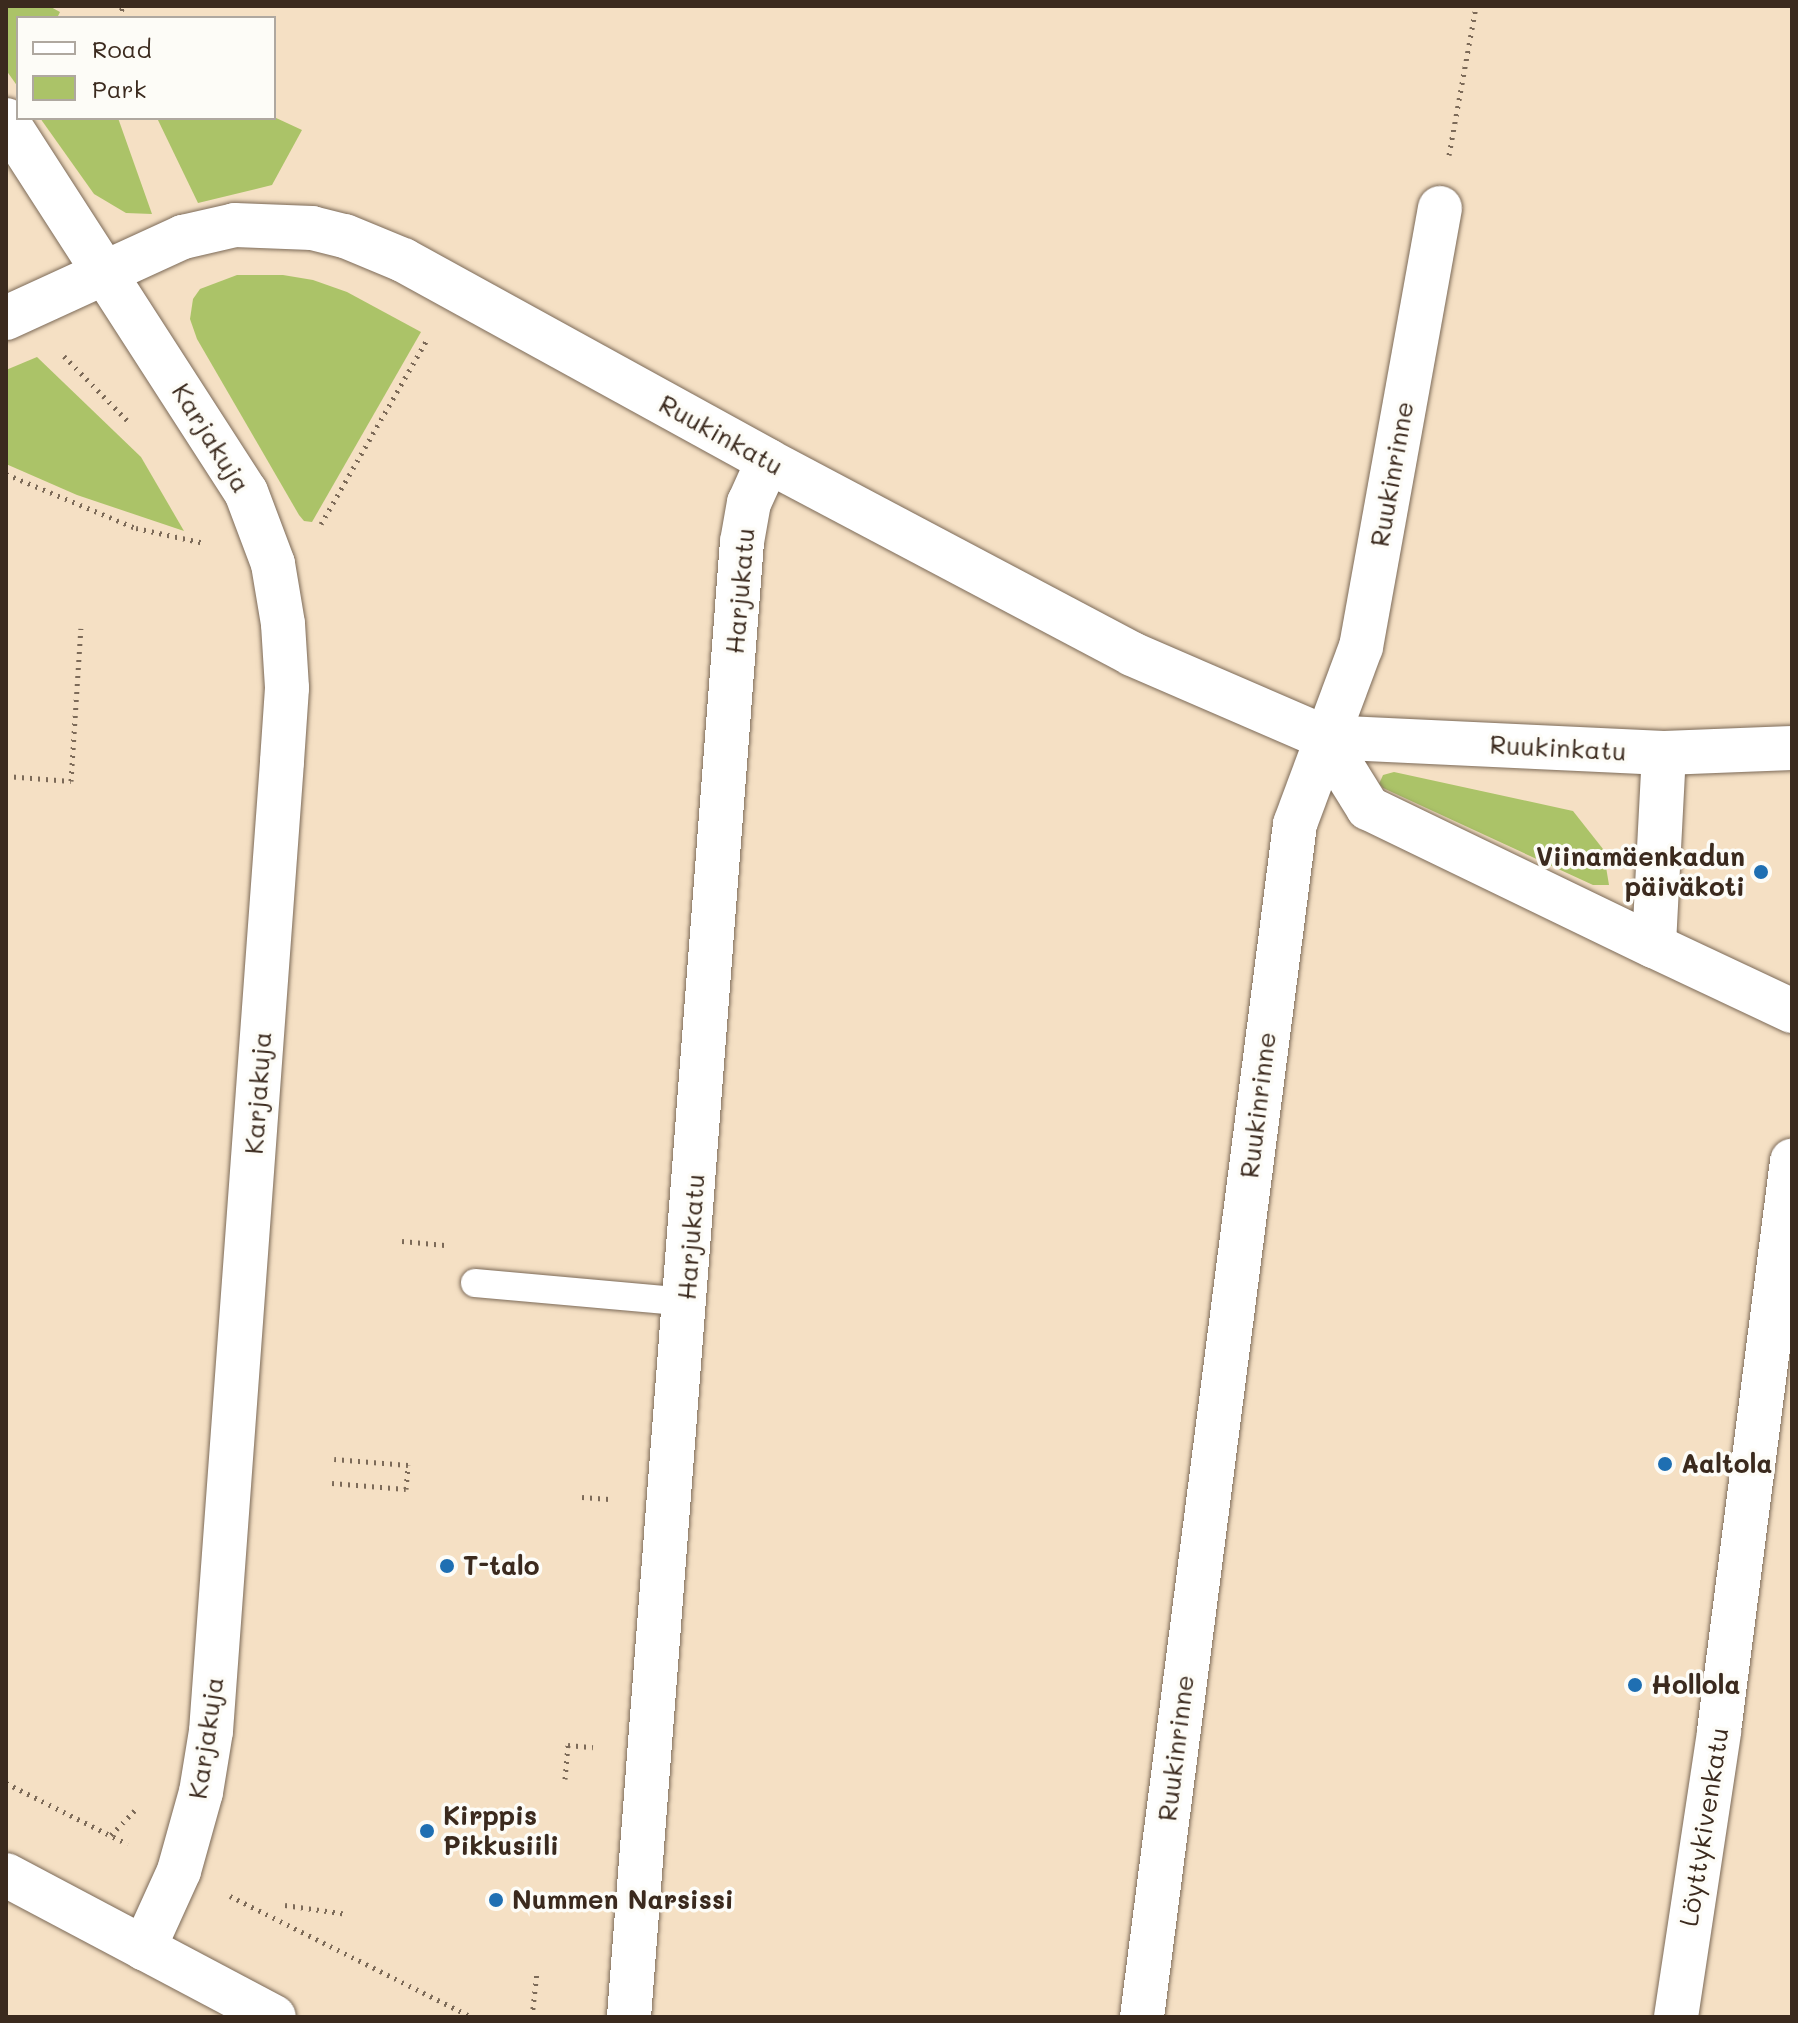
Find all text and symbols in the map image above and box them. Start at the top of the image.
legend [16,16,276,120]
text: Road [92,33,152,64]
text: Park [92,73,146,104]
street label: Karjakuja [165,378,257,498]
street label: Ruukinkatu [654,388,788,482]
street label: Ruukinrinne [1364,399,1420,549]
street label: Harjukatu [719,527,761,655]
street label: Ruukinkatu [1489,729,1627,767]
place label: Viinamäenkadun päiväkoti [1536,841,1745,902]
marker: Viinamäenkadun päiväkoti [1752,863,1770,881]
street label: Ruukinrinne [1234,1030,1282,1180]
street label: Karjakuja [238,1031,278,1155]
street label: Harjukatu [671,1173,711,1301]
place label: Aaltola [1681,1448,1772,1480]
marker: Aaltola [1656,1455,1674,1473]
place label: T-talo [463,1550,540,1582]
marker: T-talo [438,1557,456,1575]
place label: Hollola [1651,1669,1741,1701]
street label: Ruukinrinne [1152,1673,1200,1823]
street label: Karjakuja [182,1675,230,1801]
marker: Hollola [1626,1676,1644,1694]
street label: Löyttykivenkatu [1673,1725,1735,1929]
place label: Kirppis Pikkusiili [443,1800,559,1862]
marker: Kirppis Pikkusiili [418,1822,436,1840]
place label: Nummen Narsissi [512,1884,734,1916]
marker: Nummen Narsissi [487,1891,505,1909]

